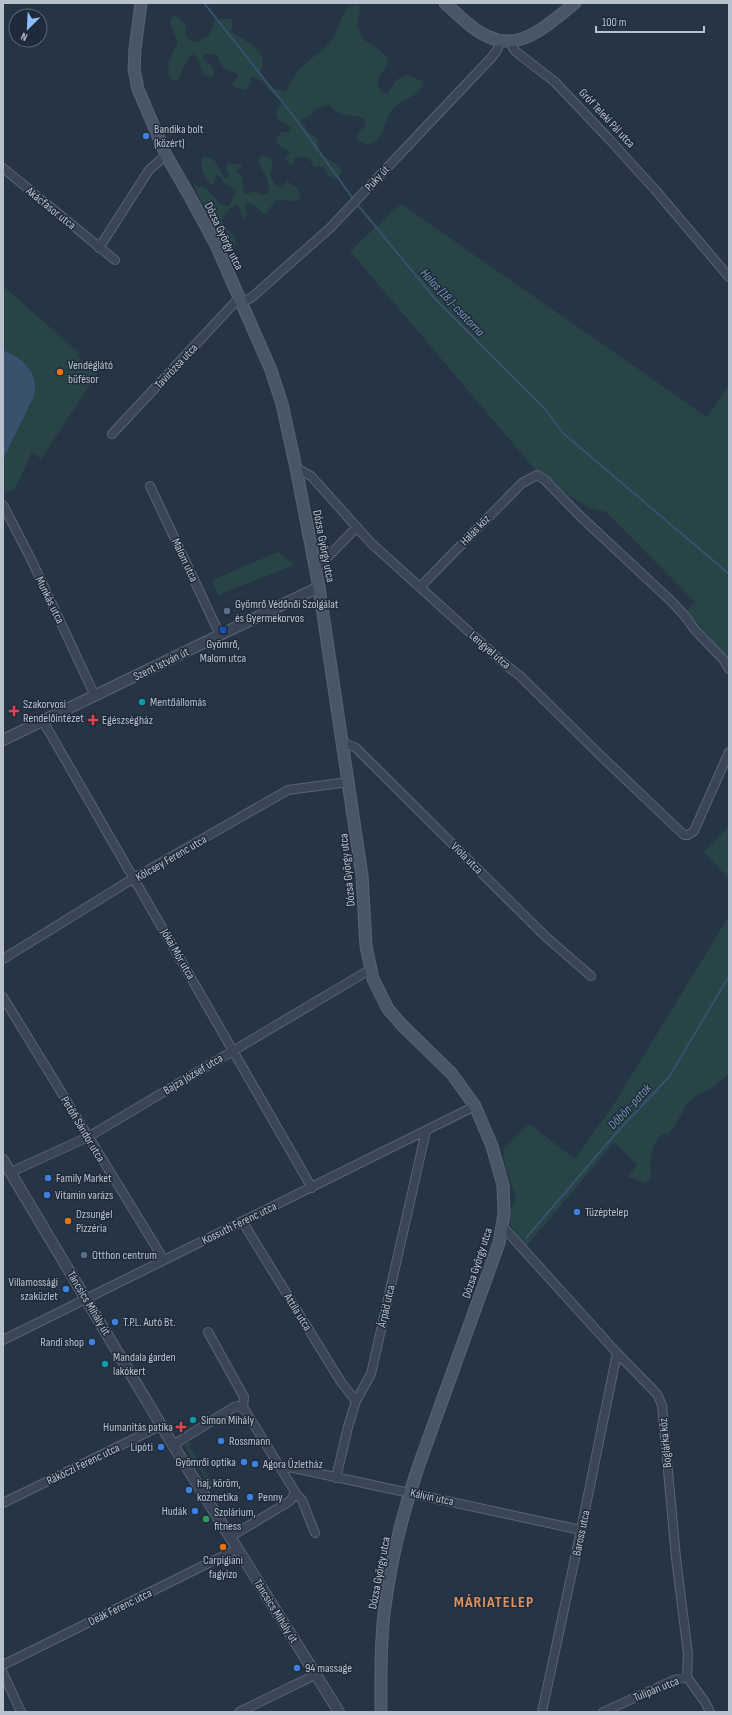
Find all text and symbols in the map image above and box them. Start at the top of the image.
north arrow [8,8,48,48]
scale bar [596,8,704,34]
text: 100 m [602,15,627,30]
text: N [19,29,29,44]
street label: Gróf Teleki Pál utca [575,86,638,151]
place label: Bandika bolt (közért) [154,122,204,151]
marker: Bandika bolt (közért) [141,131,151,141]
street label: Puky út [362,162,393,194]
street label: Akácfasor utca [22,183,79,233]
street label: Dózsa György utca [201,200,247,273]
water label: Halas (18.)-csatorna [417,265,488,340]
street label: Tavirózsa utca [152,340,201,392]
place label: Vendéglátó büfésor [68,358,113,387]
marker: Vendéglátó büfésor [55,367,65,377]
street label: Dózsa György utca [309,509,338,584]
street label: Halas köz [457,511,494,549]
street label: Malom utca [168,536,201,585]
street label: Munkás utca [32,574,68,627]
place label: Gyömrő Védőnői Szolgálat és Gyermekorvos [235,597,339,626]
marker: Gyömrő Védőnői Szolgálat és Gyermekorvos [222,606,232,616]
marker: Gyömrő, Malom utca [218,625,228,635]
street label: Lengyel utca [466,628,514,673]
place label: Gyömrő, Malom utca [200,637,247,666]
street label: Szent István út [131,644,192,684]
place label: Mentőállomás [150,695,206,710]
place label: Szakorvosi Rendelőintézet [23,697,84,726]
marker: Mentőállomás [137,697,147,707]
marker: Szakorvosi Rendelőintézet [8,705,20,717]
place label: Egészségház [102,713,154,728]
marker: Egészségház [87,714,99,726]
street label: Kölcsey Ferenc utca [133,832,210,885]
street label: Dózsa György utca [336,832,359,907]
street label: Viola utca [447,839,486,878]
street label: Jókai Mór utca [157,925,198,983]
street label: Bajza József utca [161,1051,226,1098]
water label: Döbön-patak [605,1080,656,1133]
street label: Petőfi Sándor utca [57,1094,108,1165]
place label: Family Market [56,1171,112,1186]
marker: Family Market [43,1173,53,1183]
place label: Vitamin varázs [55,1188,113,1203]
marker: Vitamin varázs [42,1190,52,1200]
street label: Kossuth Ferenc utca [199,1199,279,1248]
place label: Tüzéptelep [585,1205,628,1220]
place label: Dzsungel Pizzéria [76,1207,112,1236]
marker: Tüzéptelep [572,1207,582,1217]
marker: Dzsungel Pizzéria [63,1216,73,1226]
street label: Dózsa György utca [459,1226,496,1300]
place label: Otthon centrum [92,1248,157,1263]
marker: Otthon centrum [79,1250,89,1260]
street label: Táncsics Mihály út [63,1268,114,1339]
place label: Villamossági szaküzlet [9,1275,58,1304]
street label: Árpád utca [374,1283,399,1330]
marker: Villamossági szaküzlet [61,1284,71,1294]
street label: Attila utca [280,1290,315,1334]
place label: T.P.L. Autó Bt. [123,1315,175,1330]
marker: T.P.L. Autó Bt. [110,1317,120,1327]
place label: Randi shop [40,1335,84,1350]
marker: Randi shop [87,1337,97,1347]
place label: Mandala garden lakókert [113,1350,176,1379]
marker: Mandala garden lakókert [100,1359,110,1369]
place label: Simon Mihály [201,1413,254,1428]
marker: Simon Mihály [188,1415,198,1425]
street label: Boglárka köz [656,1417,675,1469]
place label: Humanitás patika [103,1420,173,1435]
marker: Humanitás patika [176,1422,186,1432]
place label: Rossmann [229,1434,270,1449]
marker: Rossmann [216,1436,226,1446]
street label: Rákóczi Ferenc utca [44,1440,123,1489]
place label: Lipóti [130,1440,153,1455]
marker: Lipóti [156,1442,166,1452]
place label: Gyömrői optika [176,1455,236,1470]
marker: Gyömrői optika [239,1457,249,1467]
place label: Agora Üzletház [262,1457,323,1472]
marker: Agora Üzletház [250,1459,260,1469]
place label: haj, köröm, kozmetika [197,1476,241,1505]
marker: haj, köröm, kozmetika [184,1485,194,1495]
street label: Kálvin utca [409,1486,455,1509]
place label: Penny [258,1490,283,1505]
marker: Penny [245,1492,255,1502]
place label: Hudák [162,1504,187,1519]
place label: Szolárium, fitness [214,1505,256,1534]
marker: Hudák [190,1506,200,1516]
street label: Baross utca [569,1508,594,1557]
marker: Szolárium, fitness [201,1514,211,1524]
street label: Dózsa György utca [365,1535,394,1611]
marker: Carpigiani fagyizo [218,1542,228,1552]
place label: Carpigiani fagyizo [203,1553,243,1582]
street label: Táncsics Mihály út [250,1576,301,1646]
street label: Deák Ferenc utca [86,1585,155,1629]
district label: MÁRIATELEP [454,1593,534,1612]
place label: 94 massage [305,1661,352,1676]
marker: 94 massage [292,1663,302,1673]
street label: Tulipán utca [631,1673,682,1705]

